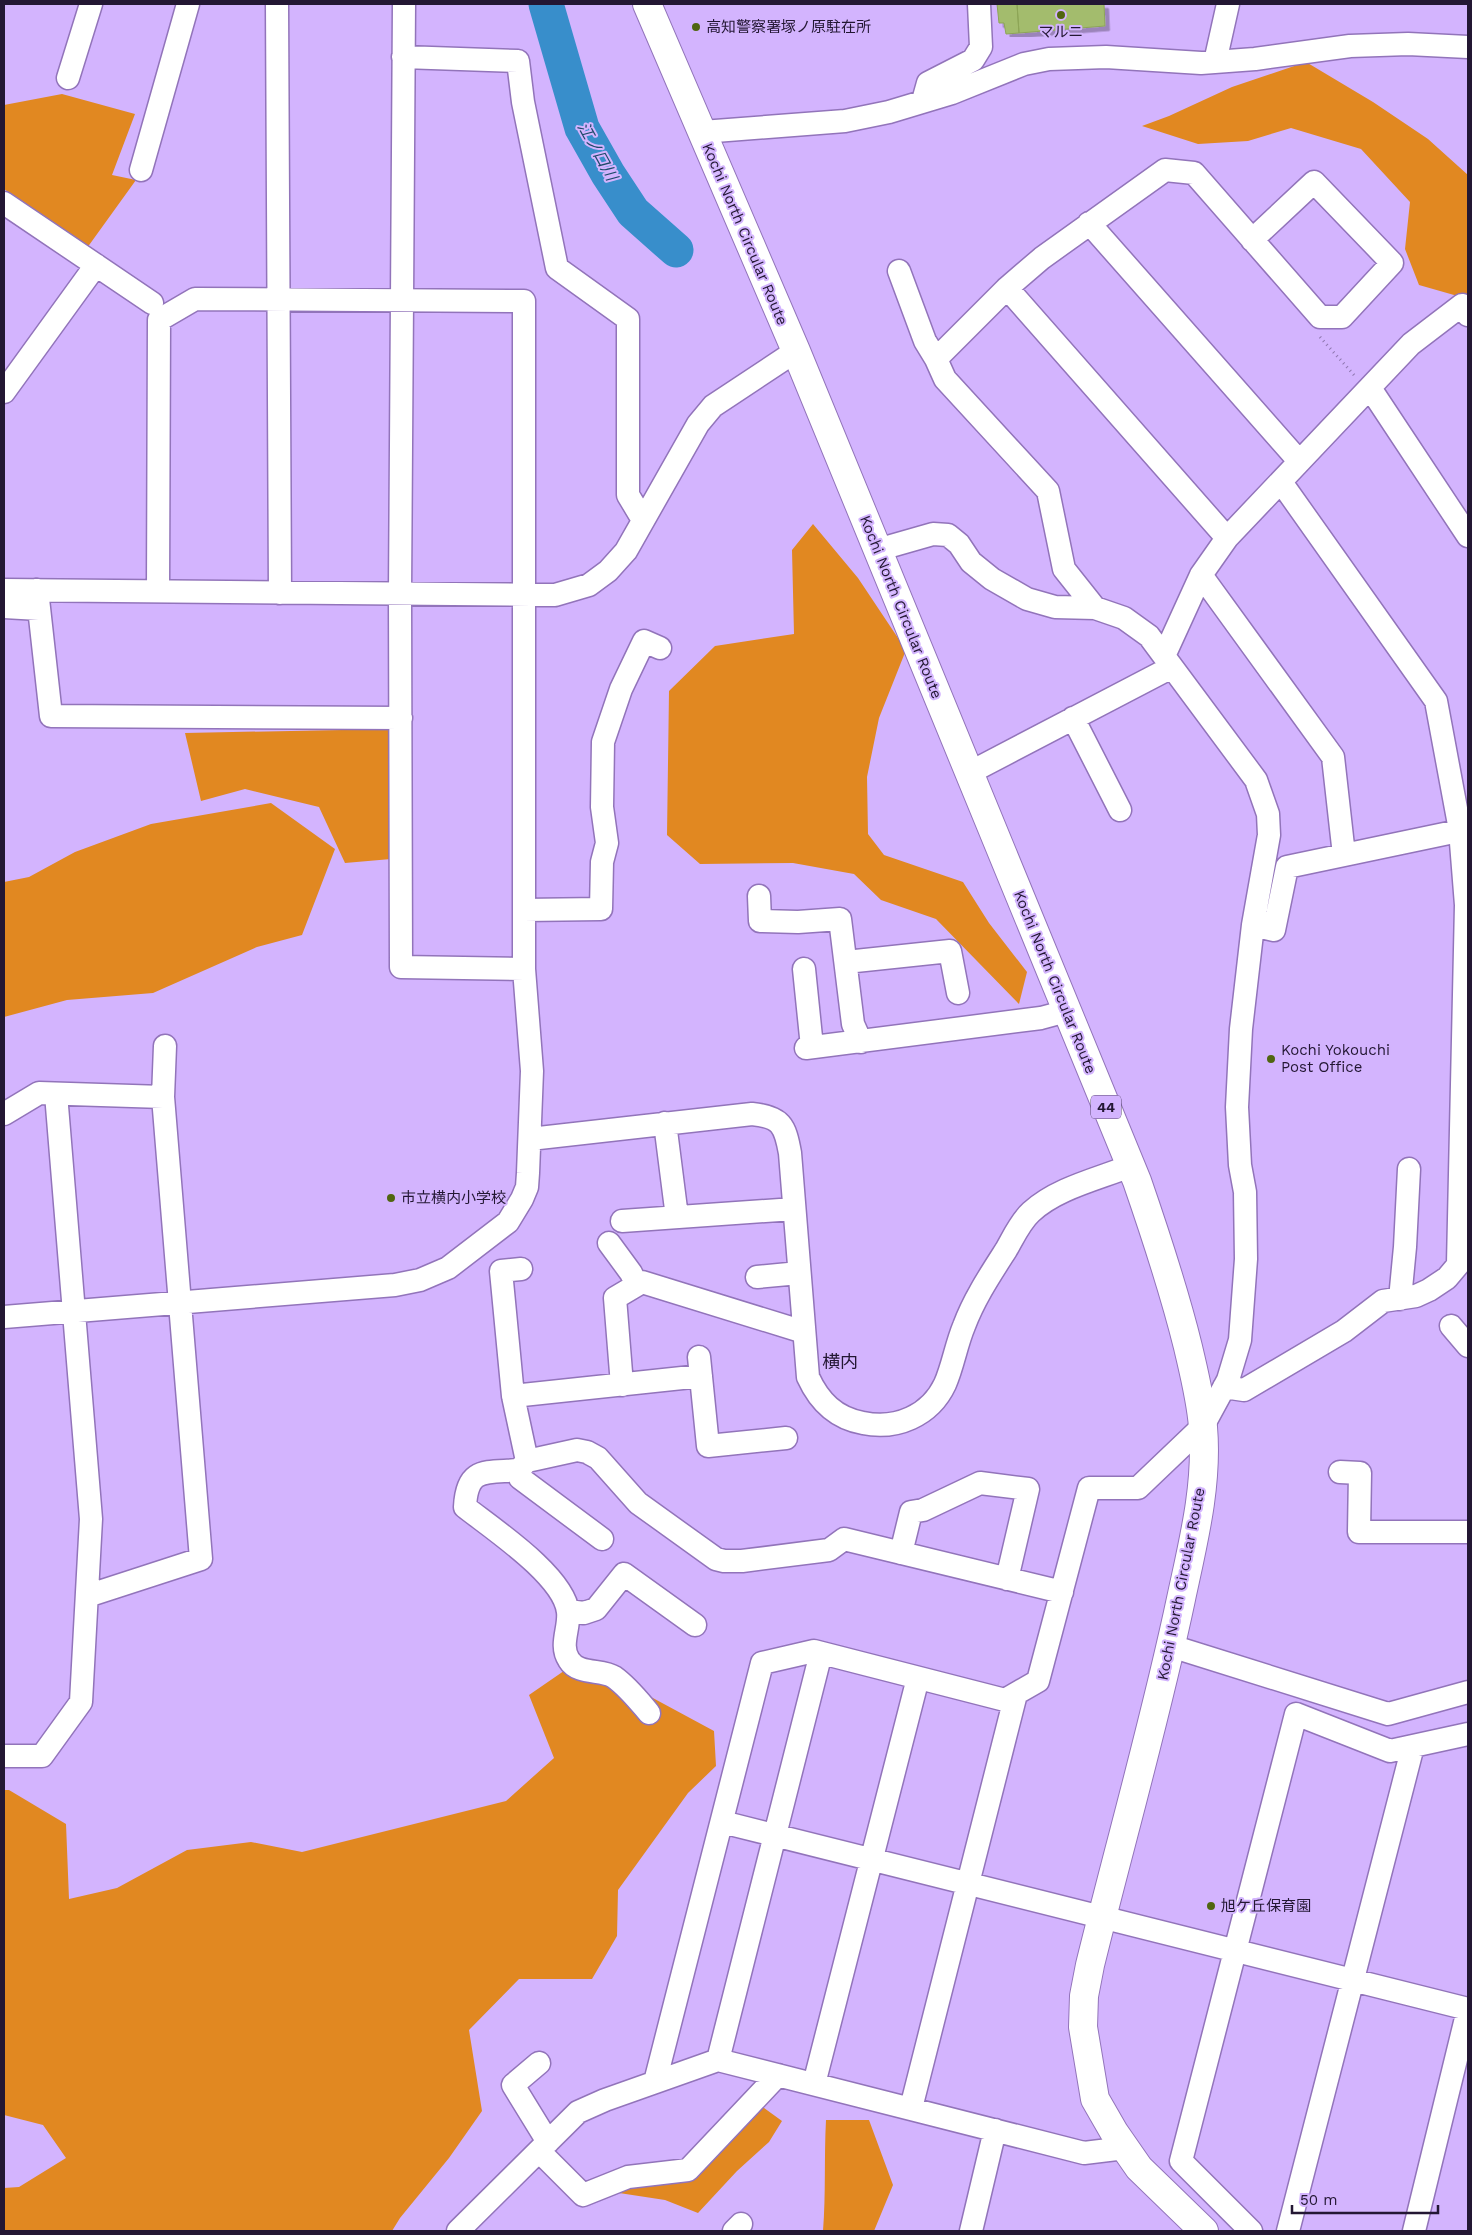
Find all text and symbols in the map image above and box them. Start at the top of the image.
marker: マルニ [1055,9,1067,21]
place label: 高知警察署塚ノ原駐在所 [706,18,871,36]
marker: 高知警察署塚ノ原駐在所 [690,21,702,33]
place label: マルニ [1038,23,1084,41]
water label: 江ノ口川 [574,119,622,186]
street label: Kochi North Circular Route [698,140,792,328]
street label: Kochi North Circular Route [856,513,946,701]
street label: Kochi North Circular Route [1010,888,1100,1076]
place label: Kochi Yokouchi Post Office [1281,1041,1390,1076]
marker: Kochi Yokouchi Post Office [1265,1053,1277,1065]
road number: 44 [1091,1096,1121,1118]
place label: 市立横内小学校 [401,1189,506,1207]
marker: 市立横内小学校 [385,1192,397,1204]
district label: 横内 [822,1351,858,1372]
street label: Kochi North Circular Route [1153,1486,1209,1682]
place label: 旭ケ丘保育園 [1221,1897,1311,1915]
marker: 旭ケ丘保育園 [1205,1900,1217,1912]
scale bar [1292,2182,1438,2214]
text: 50 m [1300,2191,1337,2209]

